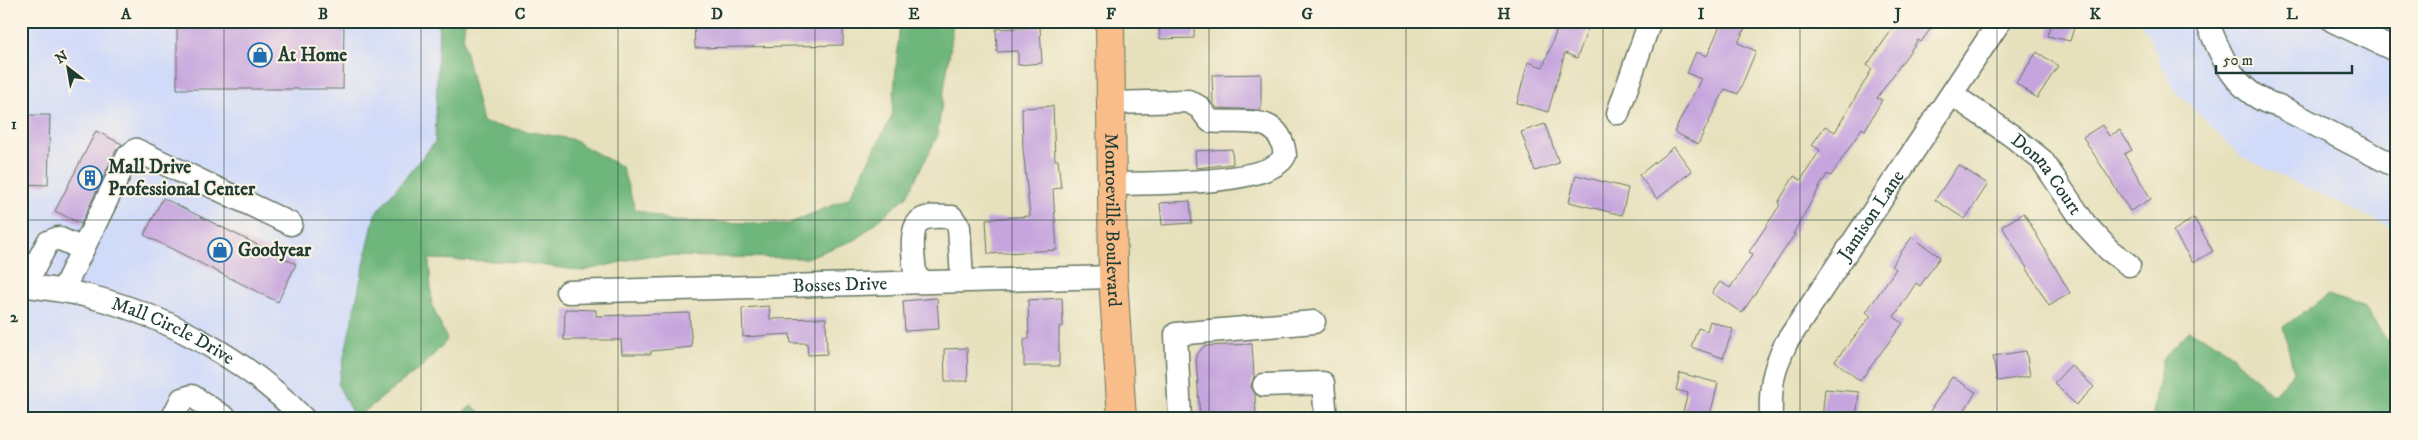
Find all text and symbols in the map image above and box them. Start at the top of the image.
text: A [120,4,132,24]
text: B [318,4,328,24]
text: C [515,4,525,24]
text: D [711,4,723,24]
text: E [908,4,920,24]
text: F [1106,4,1116,24]
text: G [1301,4,1313,24]
text: H [1497,4,1511,24]
text: I [1698,4,1705,24]
text: J [1893,4,1902,24]
text: K [2089,4,2101,24]
text: L [2286,4,2298,24]
north arrow [42,42,92,92]
shop icon: At Home [247,42,273,68]
scale bar [2216,42,2352,74]
place label: At Home [277,44,347,67]
text: N [52,47,72,68]
text: 50 m [2223,51,2253,70]
text: 1 [11,114,17,134]
street label: Donna Court [2007,128,2087,219]
street label: Monroeville Boulevard [1100,133,1126,308]
place label: Mall Drive Professional Center [108,156,256,201]
building icon: Mall Drive Professional Center [77,165,103,191]
street label: Jamison Lane [1832,166,1909,266]
shop icon: Goodyear [207,237,233,263]
place label: Goodyear [238,239,312,262]
street label: Bosses Drive [792,272,888,297]
street label: Mall Circle Drive [109,292,239,370]
text: 2 [10,307,19,327]

